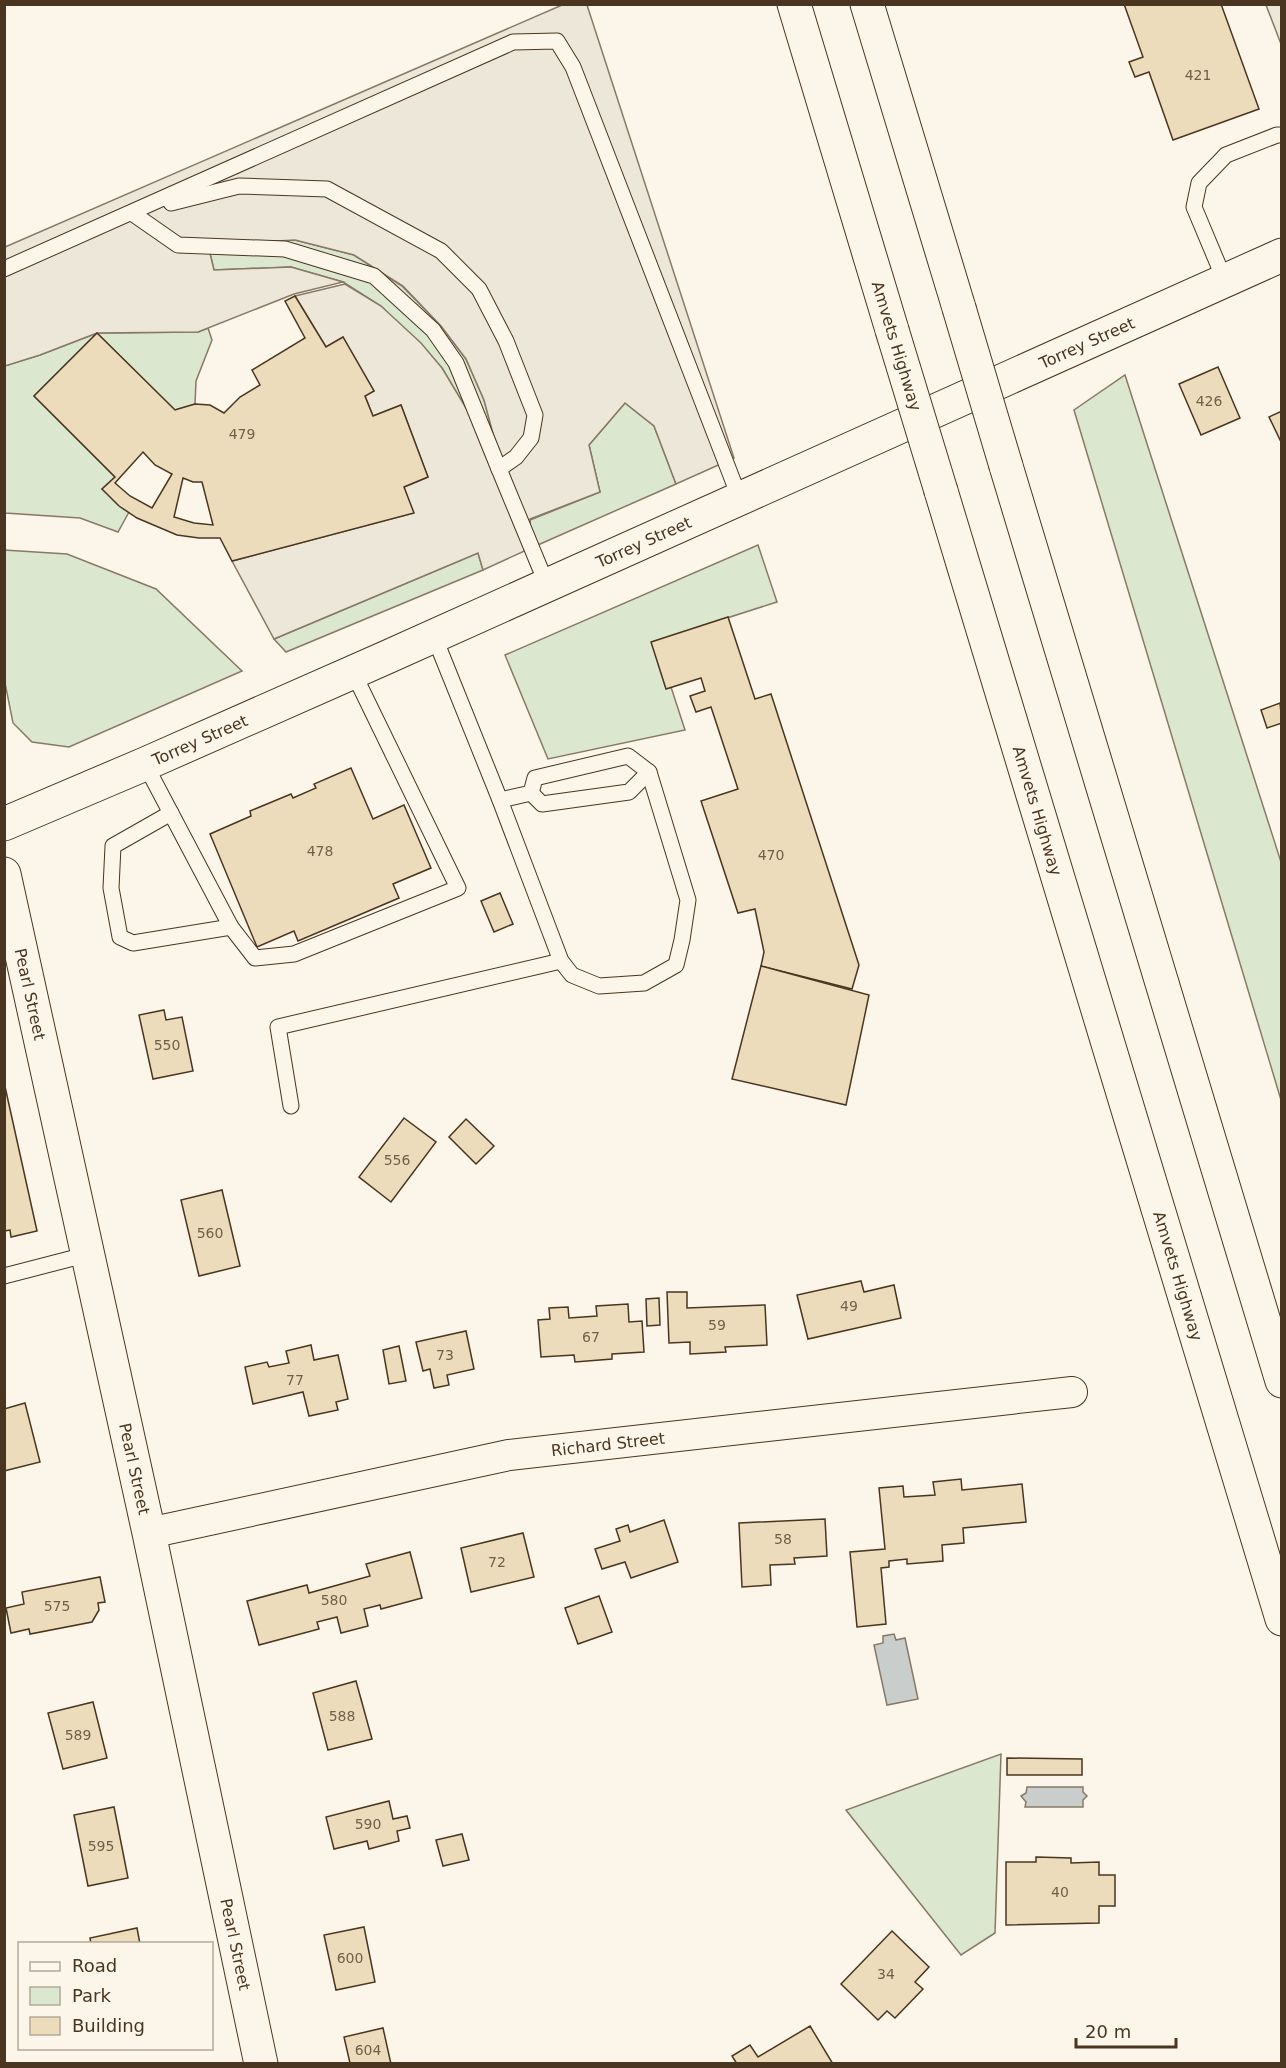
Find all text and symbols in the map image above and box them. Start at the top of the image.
house number: 421 [1185,67,1211,83]
street label: Amvets Highway [868,279,925,413]
street label: Torrey Street [1036,313,1138,373]
house number: 426 [1196,393,1222,409]
house number: 479 [229,426,255,442]
street label: Torrey Street [592,513,694,572]
street label: Torrey Street [148,711,251,770]
street label: Amvets Highway [1009,744,1066,878]
house number: 478 [307,843,333,859]
house number: 470 [758,847,784,863]
street label: Pearl Street [11,947,49,1042]
house number: 550 [154,1037,180,1053]
house number: 556 [384,1152,410,1168]
street label: Amvets Highway [1149,1209,1206,1343]
house number: 560 [197,1225,223,1241]
house number: 49 [840,1298,858,1314]
house number: 59 [708,1317,726,1333]
house number: 67 [582,1329,600,1345]
house number: 73 [436,1347,454,1363]
house number: 77 [286,1372,304,1388]
street label: Pearl Street [115,1421,154,1517]
street label: Richard Street [550,1429,666,1460]
house number: 58 [774,1531,792,1547]
house number: 72 [488,1554,506,1570]
house number: 580 [321,1592,347,1608]
house number: 575 [44,1598,70,1614]
house number: 588 [329,1708,355,1724]
house number: 589 [65,1727,91,1743]
house number: 590 [355,1816,381,1832]
house number: 595 [88,1838,114,1854]
house number: 40 [1051,1884,1069,1900]
street label: Pearl Street [216,1897,254,1992]
legend [18,1942,213,2050]
house number: 600 [337,1950,363,1966]
text: Road [72,1955,117,1976]
house number: 34 [877,1966,895,1982]
text: Park [72,1985,111,2006]
scale bar [1076,2011,1176,2049]
text: Building [72,2015,145,2036]
text: 20 m [1085,2021,1131,2042]
house number: 604 [355,2042,381,2058]

